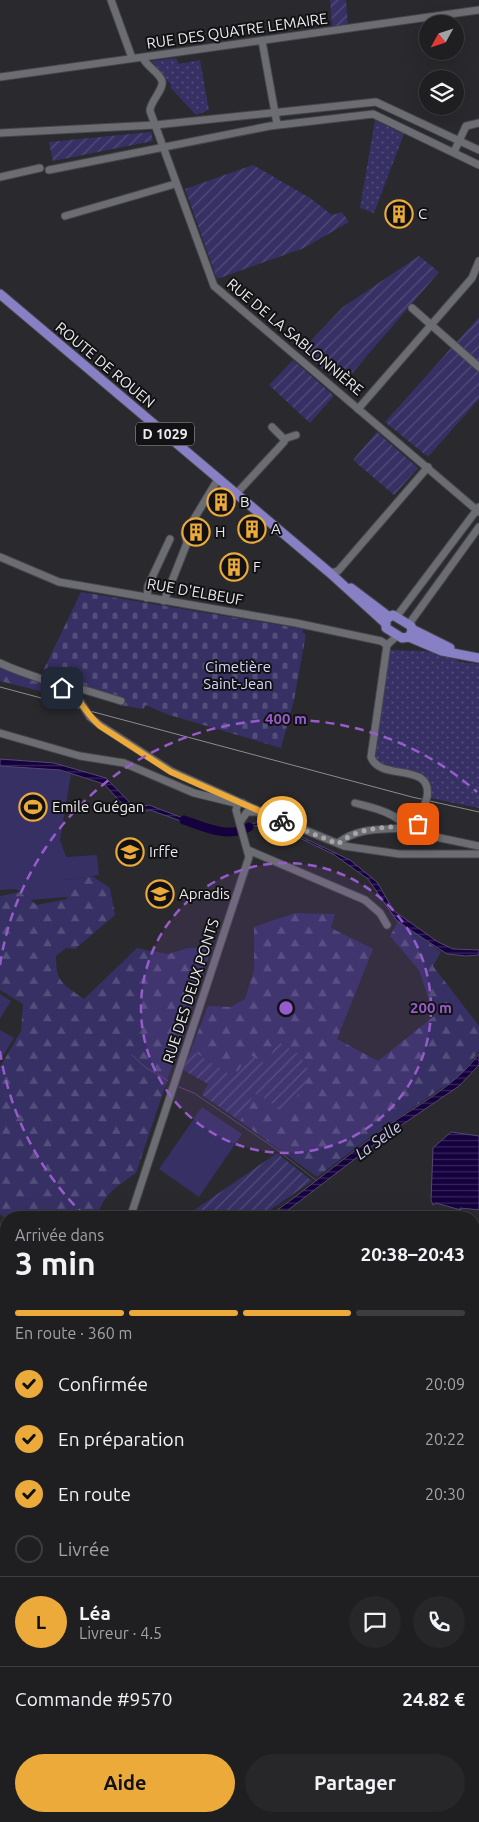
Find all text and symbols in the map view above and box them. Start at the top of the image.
street label: RUE DES QUATRE LEMAIRE [145,9,328,52]
north arrow [419,15,464,60]
map controls [419,15,464,115]
button: layers [419,70,464,115]
building icon: C [384,199,414,229]
place label: C [418,205,427,222]
street label: RUE DE LA SABLONNIÈRE [224,275,367,399]
street label: ROUTE DE ROUEN [52,318,158,411]
road number: D 1029 [136,422,194,446]
building icon: B [206,487,236,517]
place label: B [240,493,250,510]
building icon: A [237,514,267,544]
building icon: H [181,517,211,547]
place label: A [271,520,281,537]
place label: H [215,523,225,540]
building icon: F [219,552,249,582]
place label: F [253,558,261,575]
street label: RUE D'ELBEUF [146,575,245,608]
park label: Cimetière Saint-Jean [203,658,273,692]
pin [41,667,83,709]
icon: home [48,674,76,702]
text: 400 m [265,710,307,727]
sports icon: Emile Guégan [18,792,48,822]
courier [257,796,307,846]
place label: Emile Guégan [52,798,144,815]
pin [397,803,439,845]
icon: bike [268,807,296,835]
icon: bag [404,810,432,838]
school or university icon: Irffe [115,837,145,867]
place label: Irffe [149,843,178,860]
school or university icon: Apradis [145,879,175,909]
place label: Apradis [179,885,230,902]
street label: RUE DES DEUX PONTS [159,916,222,1065]
centre of rings [277,999,295,1017]
text: 200 m [410,999,452,1016]
water label: La Selle [351,1117,405,1163]
text: Arrivée dans [15,1226,104,1244]
text: 20:38–20:43 [360,1243,465,1265]
text: 3 min [15,1245,96,1281]
text: En route · 360 m [15,1324,132,1342]
icon: check [15,1370,43,1398]
text: Confirmée [58,1373,148,1395]
text: 20:09 [425,1375,465,1393]
icon: check [15,1425,43,1453]
text: En préparation [58,1428,185,1450]
text: 20:22 [425,1430,465,1448]
icon: check [15,1480,43,1508]
text: En route [58,1483,131,1505]
text: 20:30 [425,1485,465,1503]
text: Livrée [58,1538,110,1560]
button: chat [349,1596,401,1648]
button: phone [413,1596,465,1648]
text: Léa [79,1602,111,1624]
text: L [36,1611,46,1633]
text: Livreur · 4.5 [79,1624,162,1642]
text: Commande #9570 [15,1688,172,1710]
text: 24.82 € [402,1688,465,1710]
button: Aide [15,1754,235,1812]
button: Partager [245,1754,465,1812]

